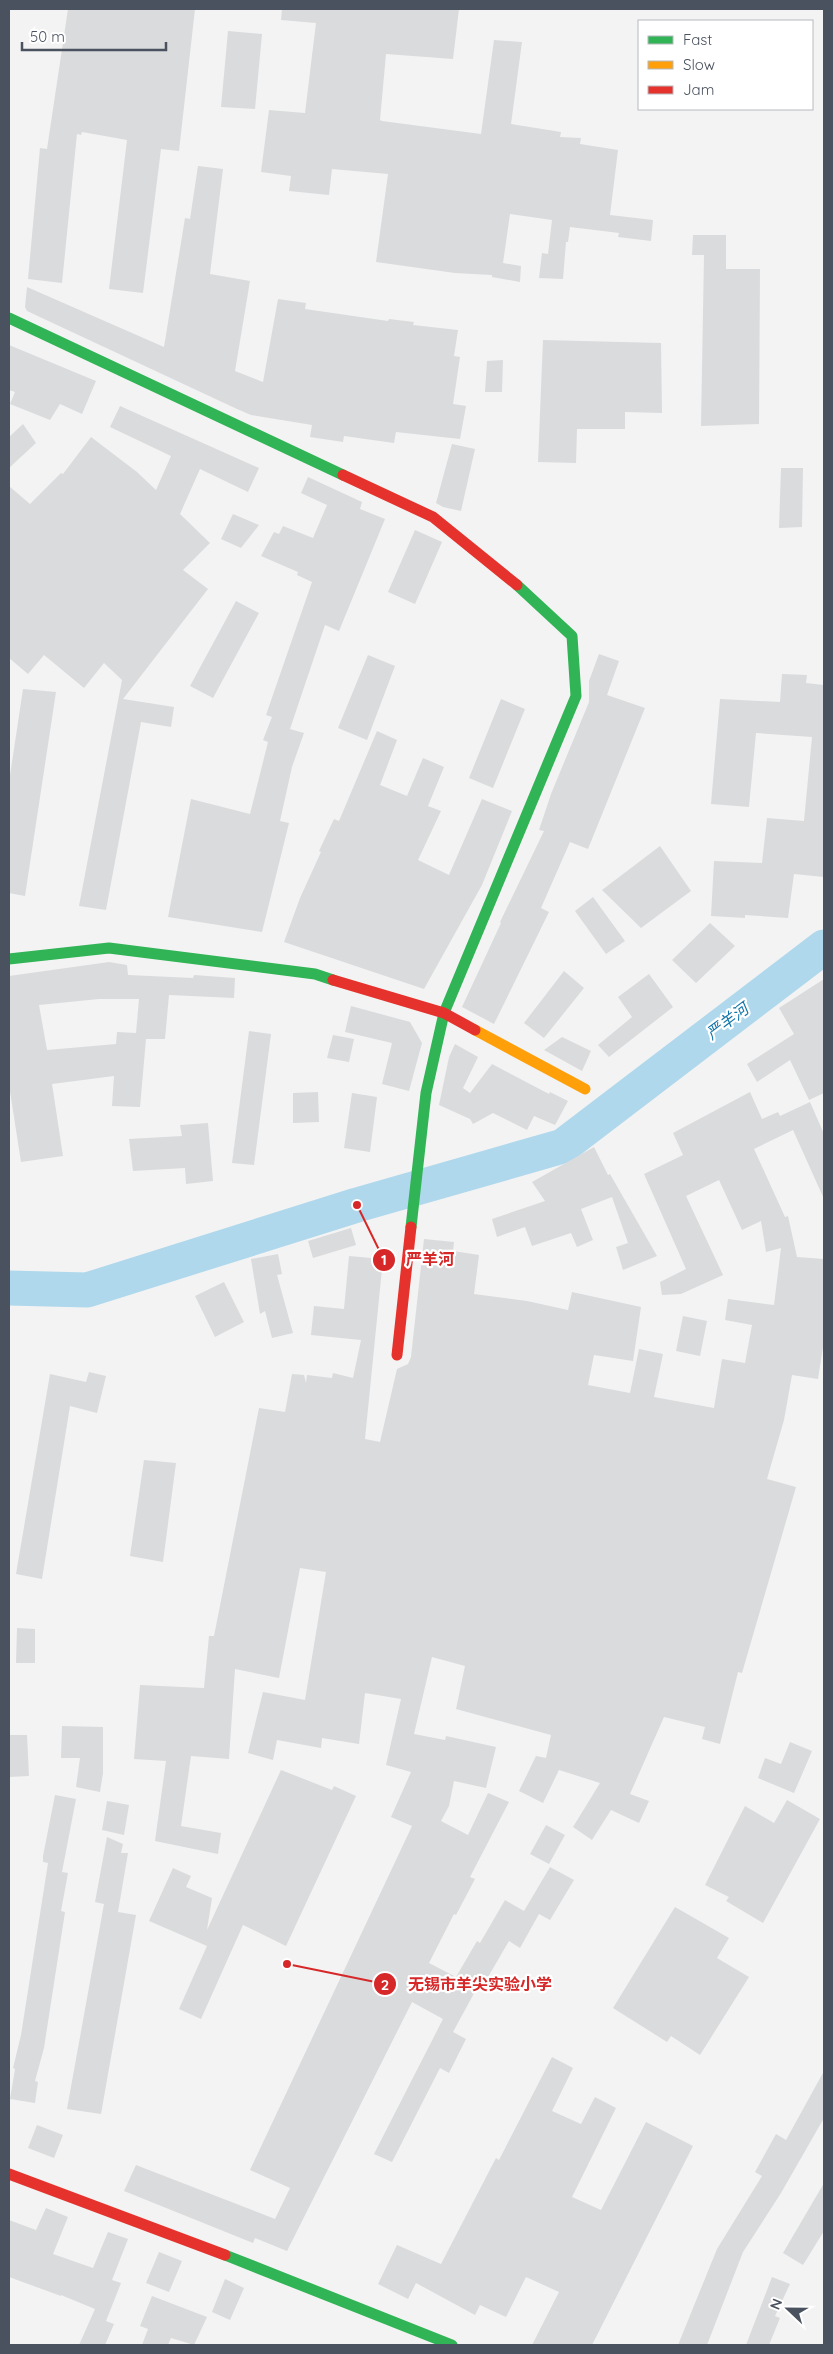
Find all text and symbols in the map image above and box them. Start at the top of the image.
scale bar [22,20,166,52]
legend [638,20,813,110]
text: 50 m [30,27,65,46]
text: Fast [683,30,712,49]
text: Slow [683,55,715,74]
text: Jam [683,80,714,99]
water label: 严羊河 [702,997,755,1043]
callout: 严羊河 [371,1244,464,1275]
text: 严羊河 [406,1249,454,1269]
text: 1 [381,1250,387,1269]
callout: 无锡市羊尖实验小学 [373,1969,562,2000]
text: 无锡市羊尖实验小学 [408,1974,552,1994]
text: 2 [381,1975,389,1994]
north arrow [763,2284,813,2334]
text: N [766,2296,786,2312]

